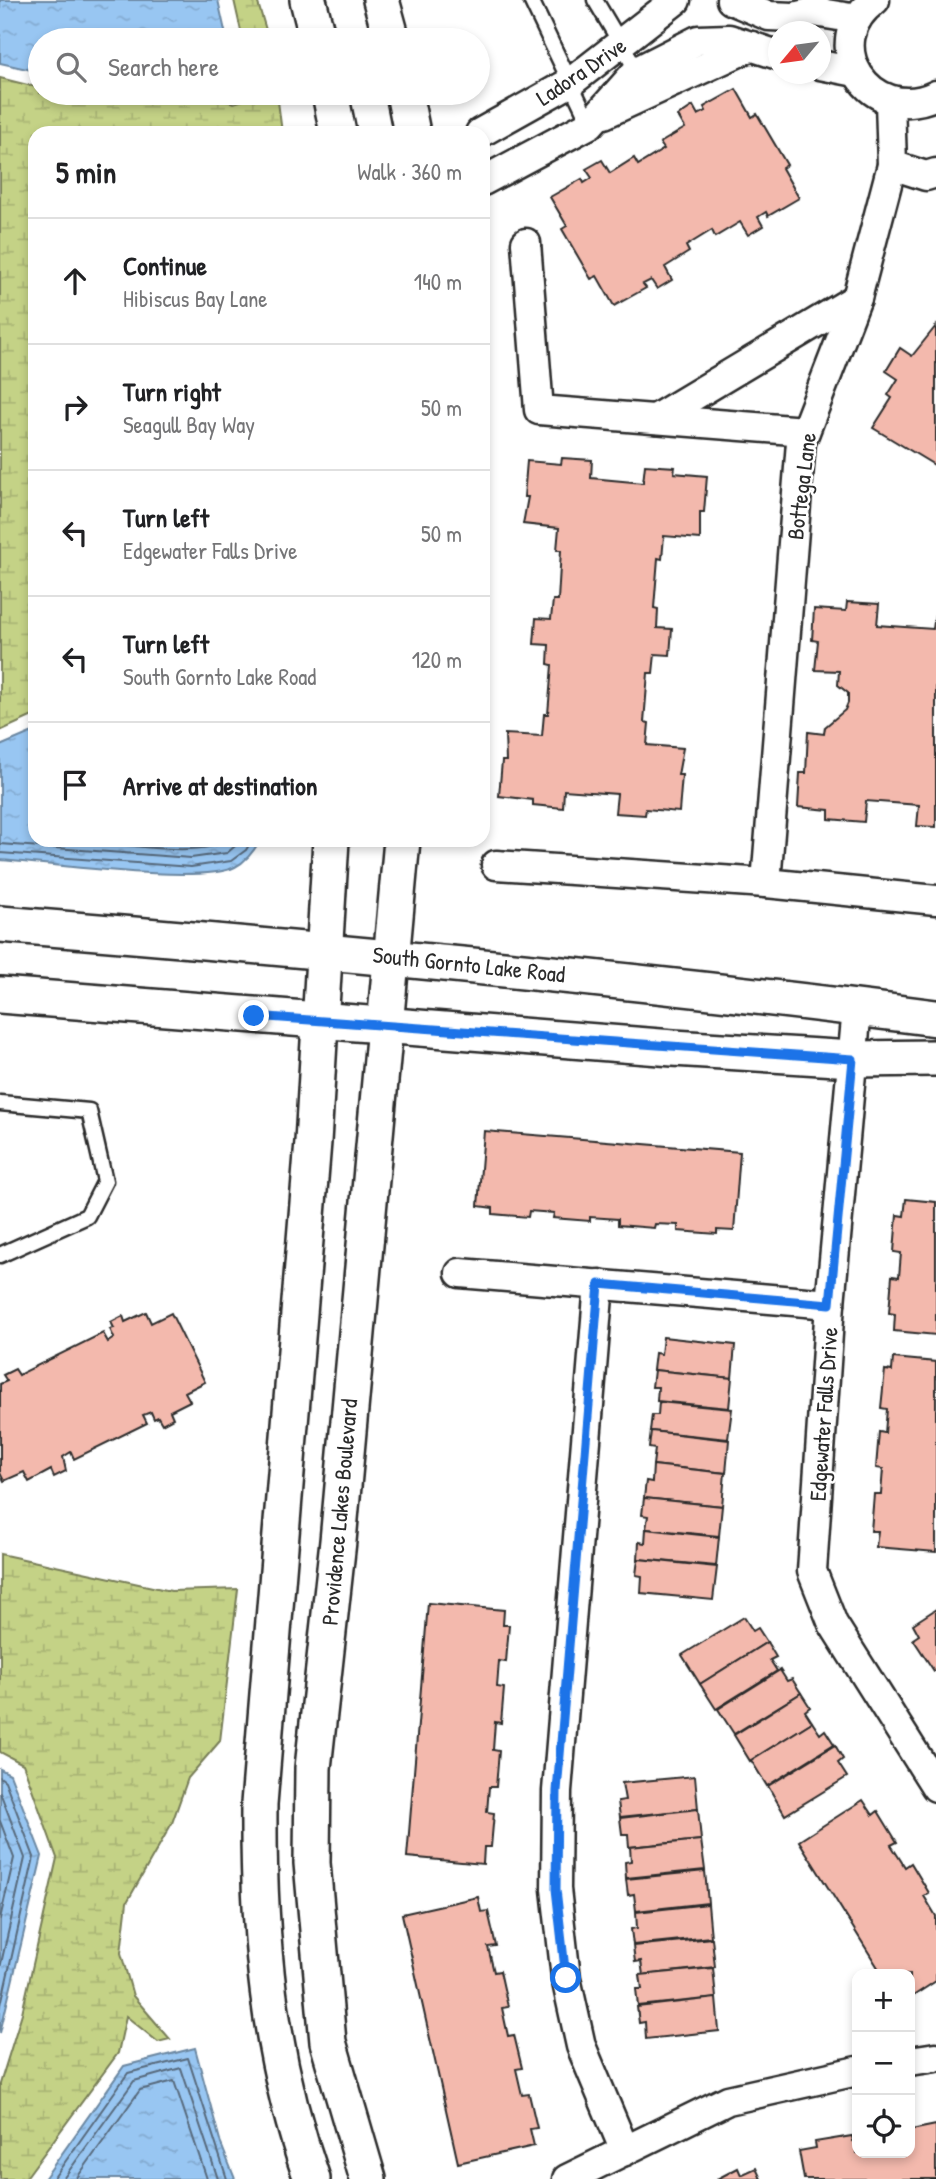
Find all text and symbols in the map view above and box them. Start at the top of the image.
north arrow [768,21,831,84]
search box [28,28,490,105]
street label: Ladora Drive [530,30,632,112]
icon: search [52,48,90,86]
text: Search here [108,49,219,84]
text: 5 min [56,152,116,192]
text: Walk · 360 m [357,156,462,187]
text: Continue [123,248,207,283]
icon: ahead [56,262,94,300]
text: 140 m [414,266,462,297]
text: Hibiscus Bay Lane [123,283,268,314]
text: Turn right [123,374,221,409]
icon: right [56,388,94,426]
text: 50 m [421,392,462,423]
text: Seagull Bay Way [123,409,255,440]
street label: Bottega Lane [779,431,823,541]
text: Turn left [123,500,209,535]
icon: left [56,514,94,552]
text: 50 m [421,518,462,549]
text: Edgewater Falls Drive [123,535,297,566]
text: Turn left [123,626,209,661]
icon: left [56,640,94,678]
text: 120 m [412,644,462,675]
text: South Gornto Lake Road [123,661,316,692]
icon: arrive [56,766,94,804]
text: Arrive at destination [123,768,318,803]
street label: South Gornto Lake Road [371,938,567,990]
route end [238,1000,269,1031]
street label: Edgewater Falls Drive [801,1326,845,1502]
street label: Providence Lakes Boulevard [314,1397,364,1627]
route start [550,1962,581,1993]
map controls [852,1969,915,2158]
button: + [852,1969,915,2032]
button: − [852,2032,915,2095]
button: locate [852,2095,915,2158]

